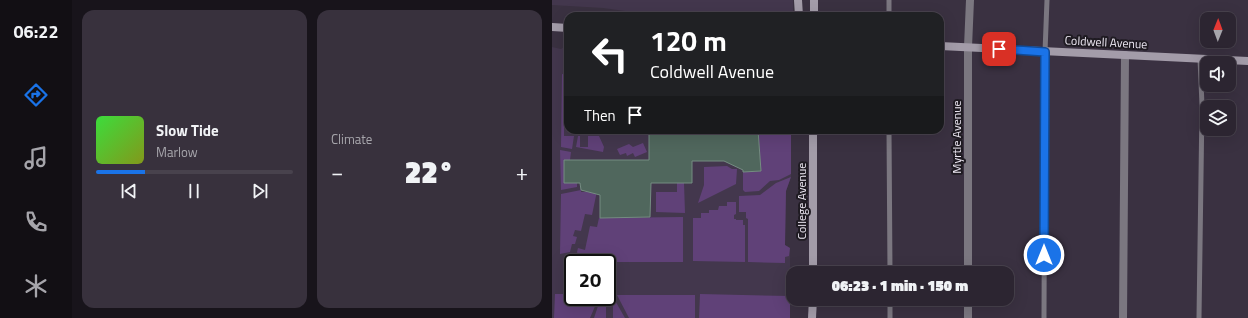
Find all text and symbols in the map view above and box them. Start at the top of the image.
north arrow [1200,12,1236,48]
map controls [1200,12,1236,136]
text: 06:22 [14,18,58,45]
text: 120 m [650,19,727,62]
icon: left [584,28,636,80]
street label: Coldwell Avenue [1064,30,1148,54]
pin [982,32,1016,66]
icon: arrive [988,38,1010,60]
button: sound [1200,56,1236,92]
text: Coldwell Avenue [650,58,774,85]
icon: directions [22,81,50,109]
street label: Myrtle Avenue [947,100,966,174]
button: layers [1200,100,1236,136]
text: Then [584,104,616,127]
icon: arrive [624,104,646,126]
text: Slow Tide [156,119,219,142]
text: Climate [331,129,372,149]
text: Marlow [156,142,198,162]
icon: music [22,144,50,172]
text: 22° [405,149,454,195]
text: − [331,155,343,189]
text: + [516,155,528,189]
street label: College Avenue [792,163,811,239]
icon: previous [118,180,140,202]
icon: pause [183,180,205,202]
icon: next [249,180,271,202]
icon: phone [22,208,50,236]
position arrow [1023,234,1065,276]
speed limit sign: 20 [564,254,616,306]
icon: climate [22,272,50,300]
text: 06:23 · 1 min · 150 m [832,274,968,297]

